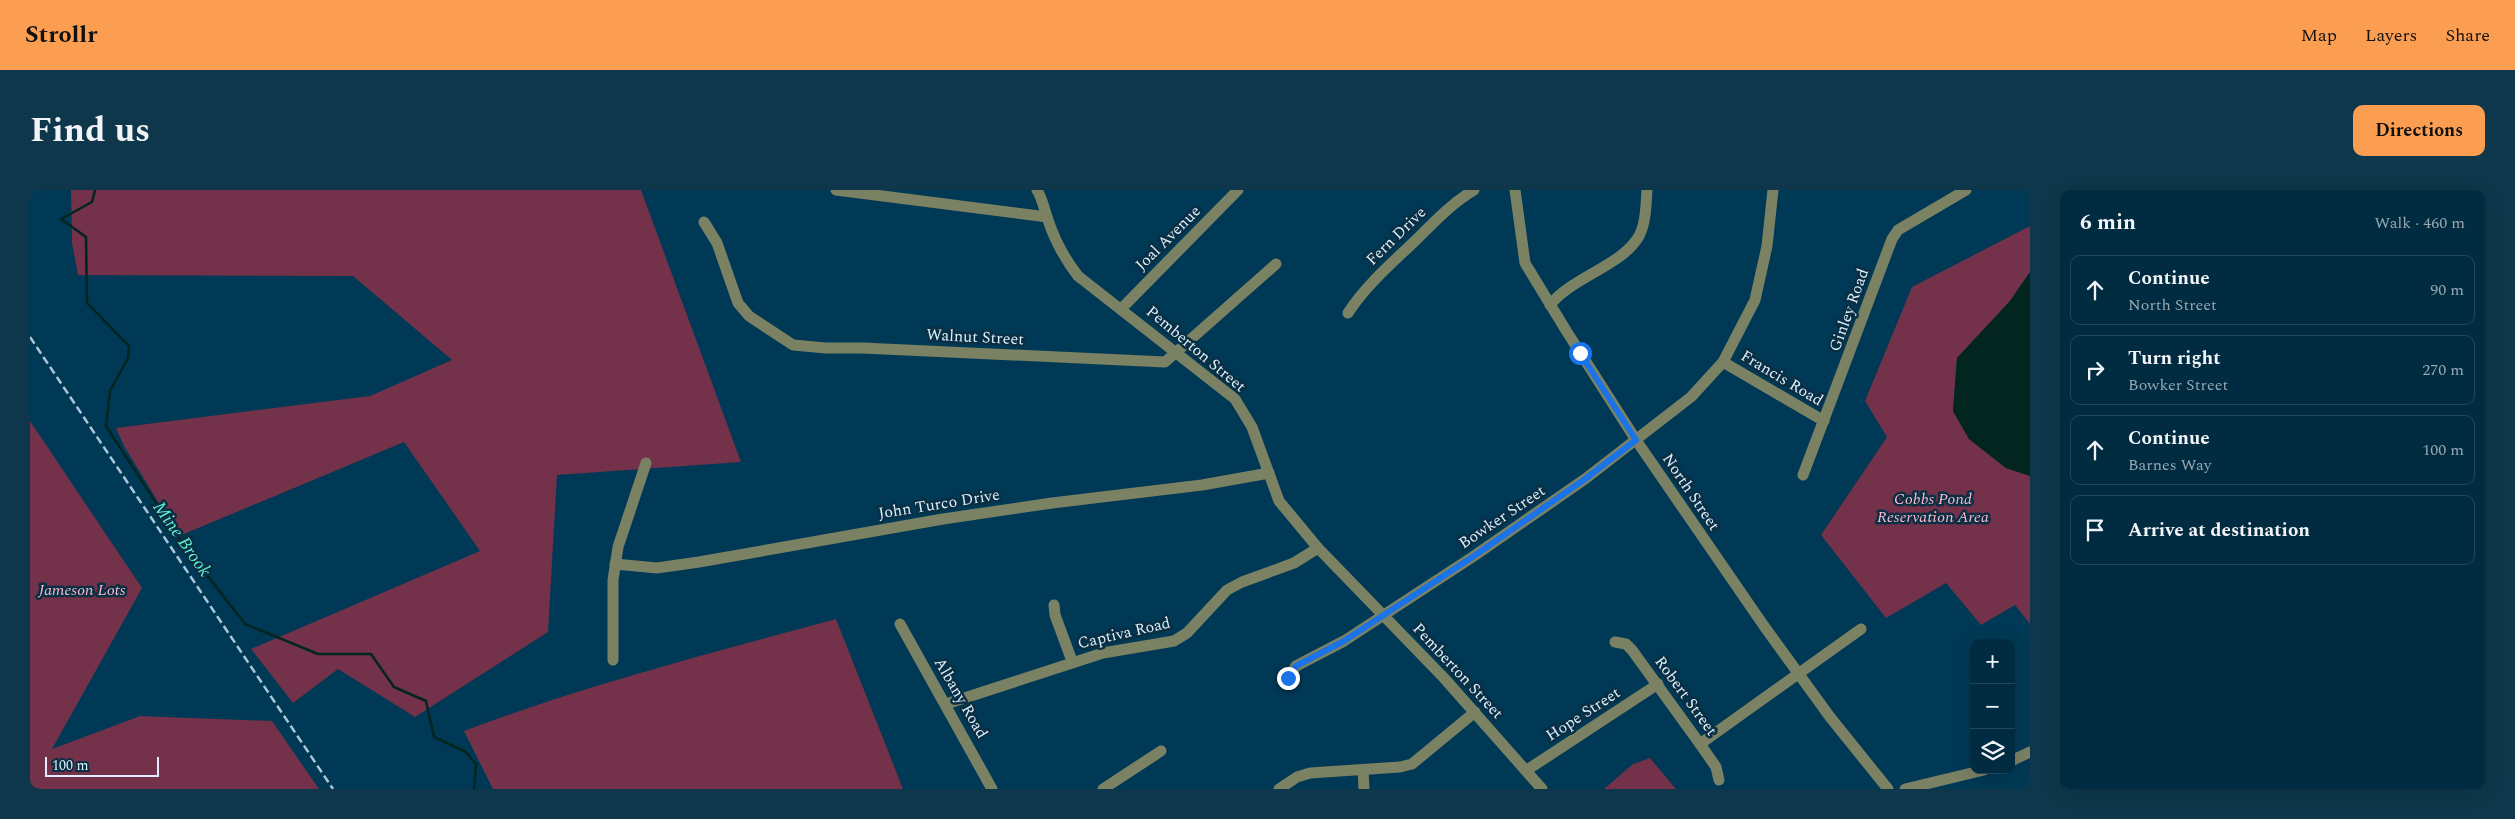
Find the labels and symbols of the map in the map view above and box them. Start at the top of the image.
street label: Joal Avenue [1130,200,1206,276]
street label: Fern Drive [1360,201,1432,271]
street label: Ginley Road [1823,265,1875,355]
street label: Pemberton Street [1141,300,1251,398]
street label: Walnut Street [926,322,1025,352]
route start [1569,342,1592,365]
street label: Francis Road [1736,344,1828,412]
street label: North Street [1656,449,1726,536]
street label: Bowker Street [1454,479,1550,555]
street label: John Turco Drive [877,483,1001,525]
park label: Cobbs Pond Reservation Area [1877,487,1989,529]
water label: Mine Brook [146,496,218,583]
park label: Jameson Lots [38,578,126,602]
street label: Captiva Road [1075,611,1173,655]
street label: Pemberton Street [1407,617,1509,725]
street label: Robert Street [1649,651,1724,741]
street label: Albany Road [928,653,994,743]
route end [1277,667,1300,690]
street label: Hope Street [1541,681,1625,747]
scale bar [45,754,159,777]

